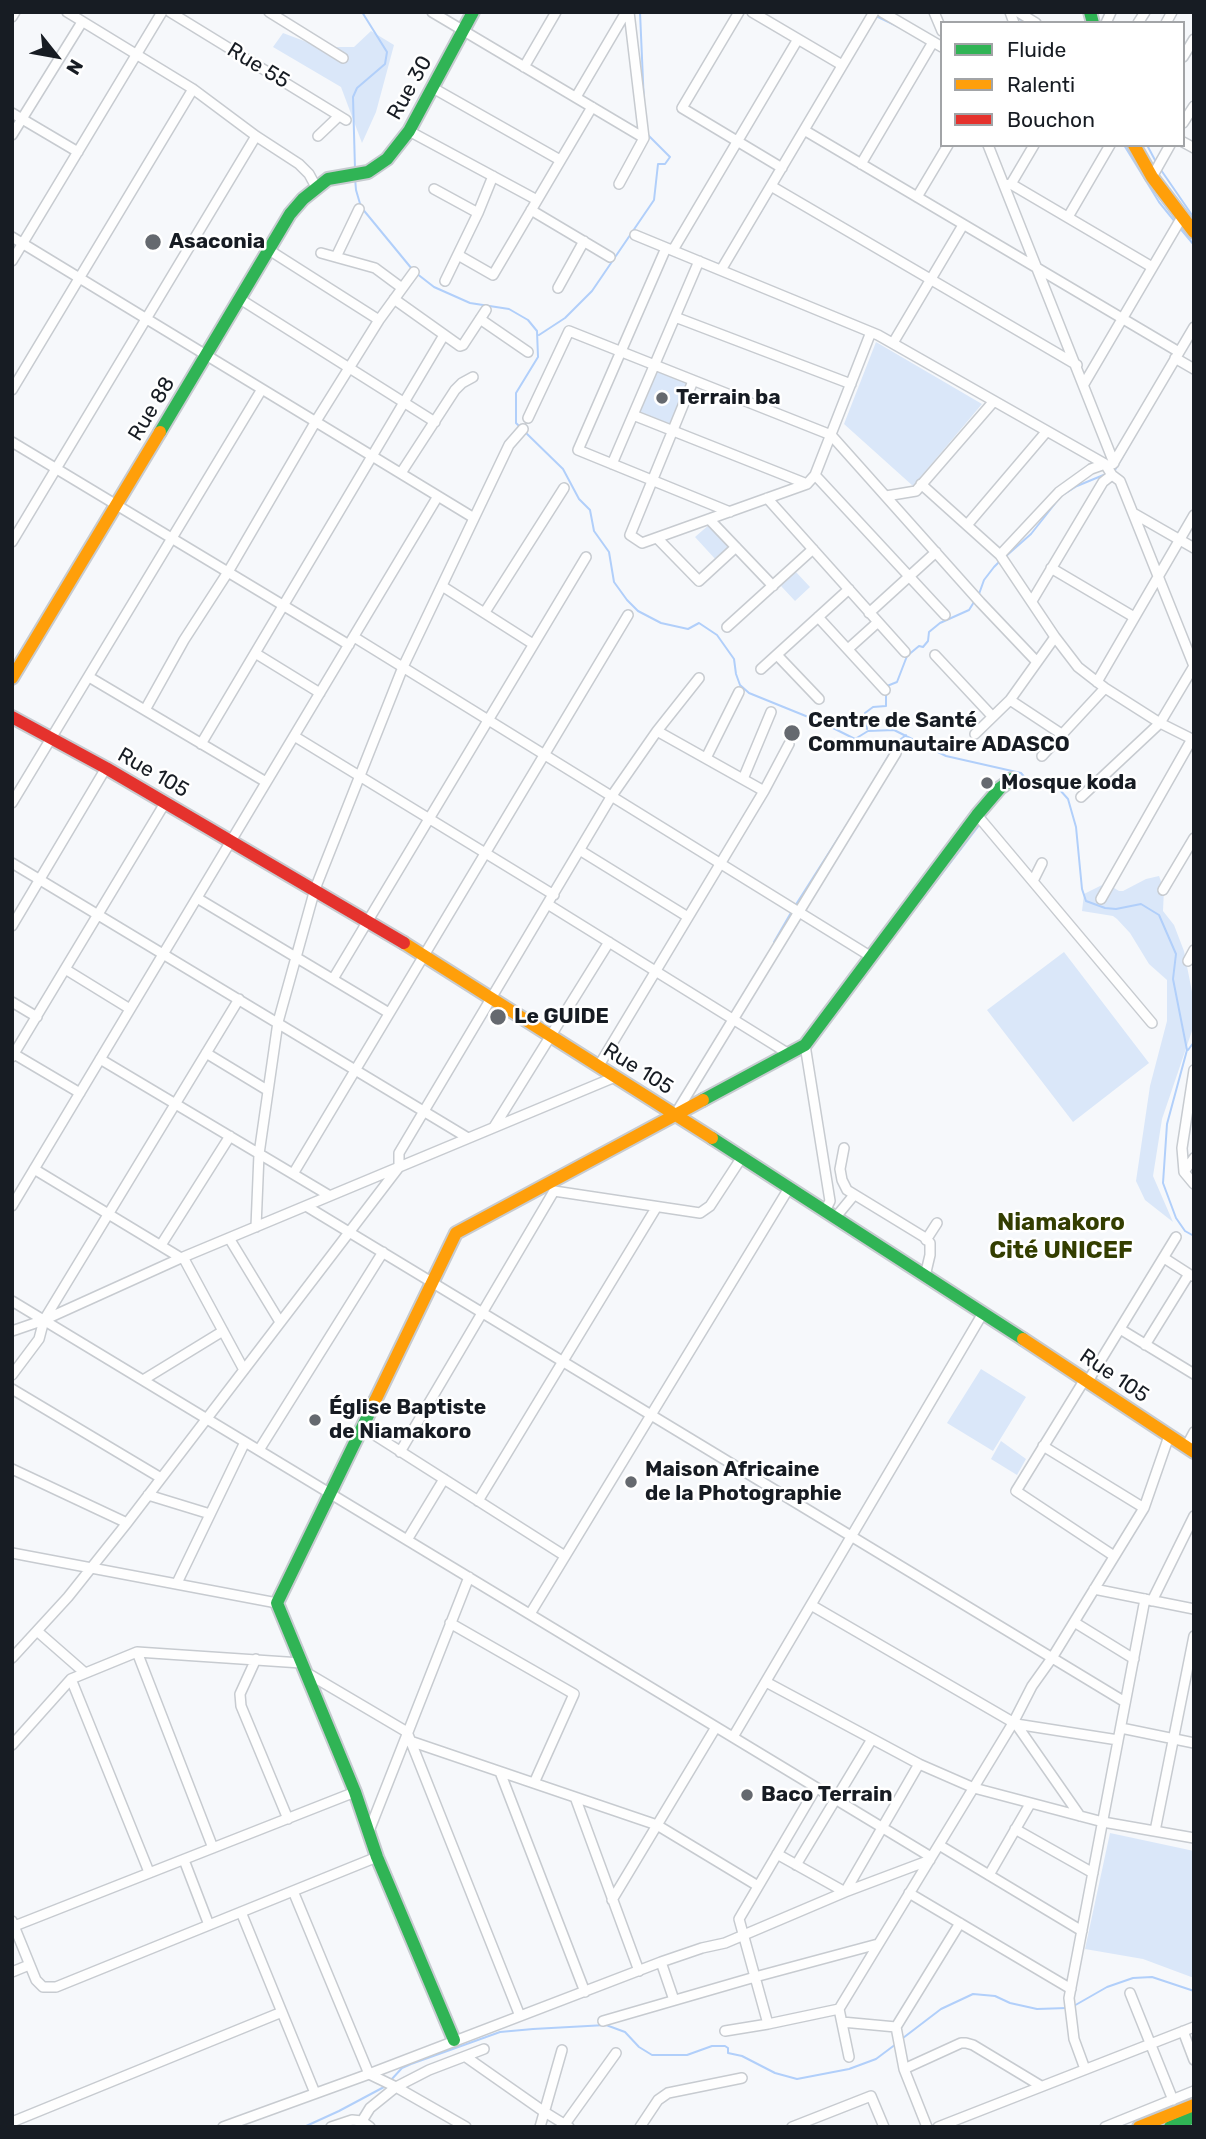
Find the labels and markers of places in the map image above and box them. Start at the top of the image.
place label: Asaconia [169,229,265,255]
marker: Asaconia [143,232,163,252]
place label: Terrain ba [676,385,781,411]
marker: Terrain ba [654,390,670,406]
place label: Centre de Santé Communautaire ADASCO [808,708,1070,758]
marker: Centre de Santé Communautaire ADASCO [782,723,802,743]
place label: Mosque koda [1001,770,1137,796]
marker: Mosque koda [979,775,995,791]
place label: Le GUIDE [514,1004,609,1030]
marker: Le GUIDE [488,1007,508,1027]
place label: Église Baptiste de Niamakoro [329,1395,486,1445]
marker: Église Baptiste de Niamakoro [307,1412,323,1428]
place label: Maison Africaine de la Photographie [645,1457,842,1507]
marker: Maison Africaine de la Photographie [623,1474,639,1490]
place label: Baco Terrain [761,1782,893,1808]
marker: Baco Terrain [739,1787,755,1803]

